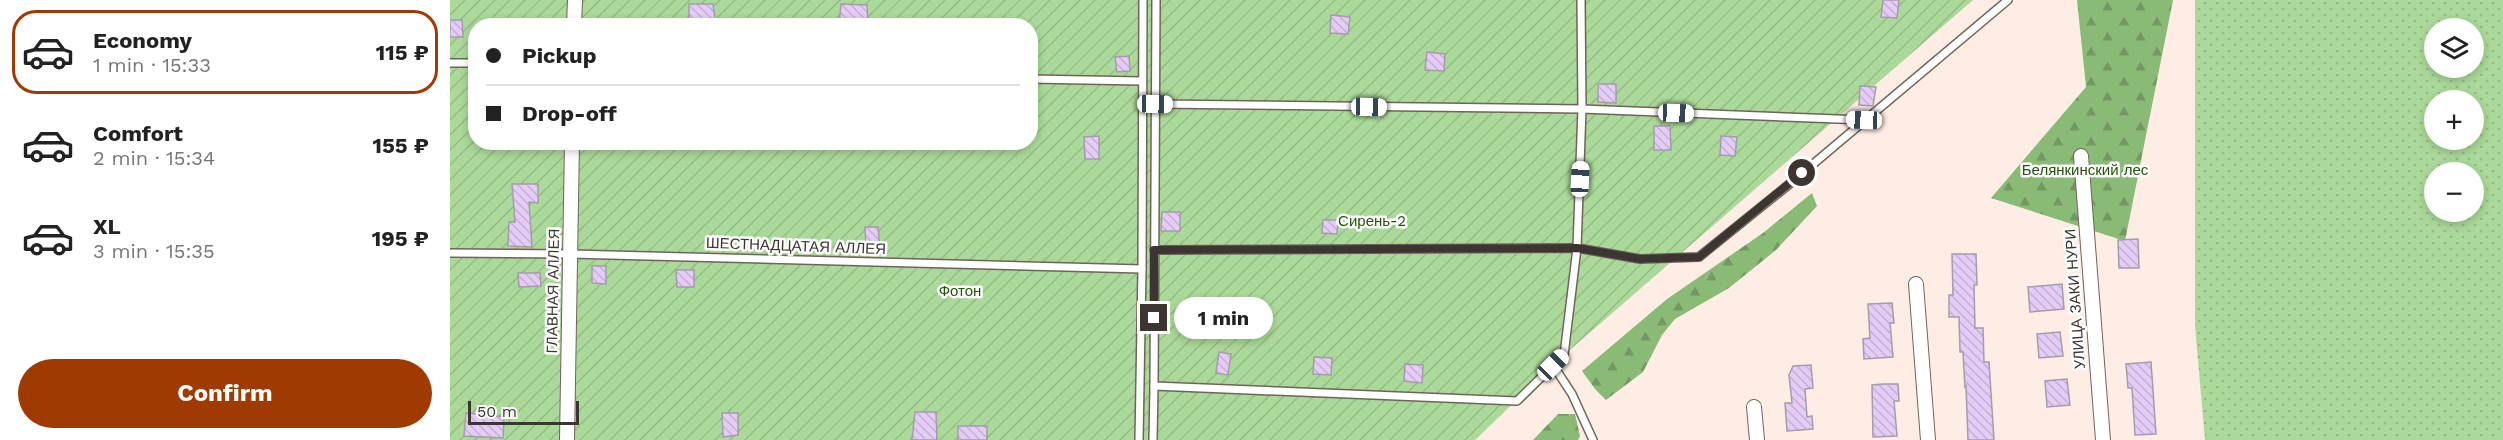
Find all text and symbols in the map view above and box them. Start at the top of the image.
map controls [2424,18,2484,222]
button: layers [2424,18,2484,78]
icon: car [21,25,75,79]
text: Economy [93,28,192,53]
text: 115 ₽ [376,40,429,65]
text: Pickup [522,43,597,68]
text: 1 min · 15:33 [93,53,211,77]
button: + [2424,90,2484,150]
car [1137,95,1173,113]
car [1351,98,1387,116]
text: Drop-off [522,101,617,126]
car [1658,103,1694,123]
car [1846,110,1882,130]
icon: car [21,118,75,172]
text: Comfort [93,121,183,146]
text: 155 ₽ [372,133,429,158]
text: 2 min · 15:34 [93,146,215,170]
route start [1788,159,1815,186]
car [1570,161,1590,197]
park label: Белянкинский лес [2022,161,2149,179]
button: − [2424,162,2484,222]
icon: car [21,211,75,265]
park label: Сирень-2 [1338,212,1406,230]
text: XL [93,214,121,239]
text: 195 ₽ [372,226,429,251]
street label: ГЛАВНАЯ АЛЛЕЯ [543,228,563,354]
street label: УЛИЦА ЗАКИ НУРИ [2061,228,2089,370]
street label: ШЕСТНАДЦАТАЯ АЛЛЕЯ [706,234,886,258]
text: 3 min · 15:35 [93,239,215,263]
park label: Фотон [939,282,981,300]
callout: 1 min [1175,297,1274,339]
route end [1140,304,1167,331]
text: 1 min [1198,306,1249,330]
car [1534,346,1572,384]
button: Confirm [18,359,432,428]
scale bar [468,398,579,426]
text: 50 m [477,402,517,421]

